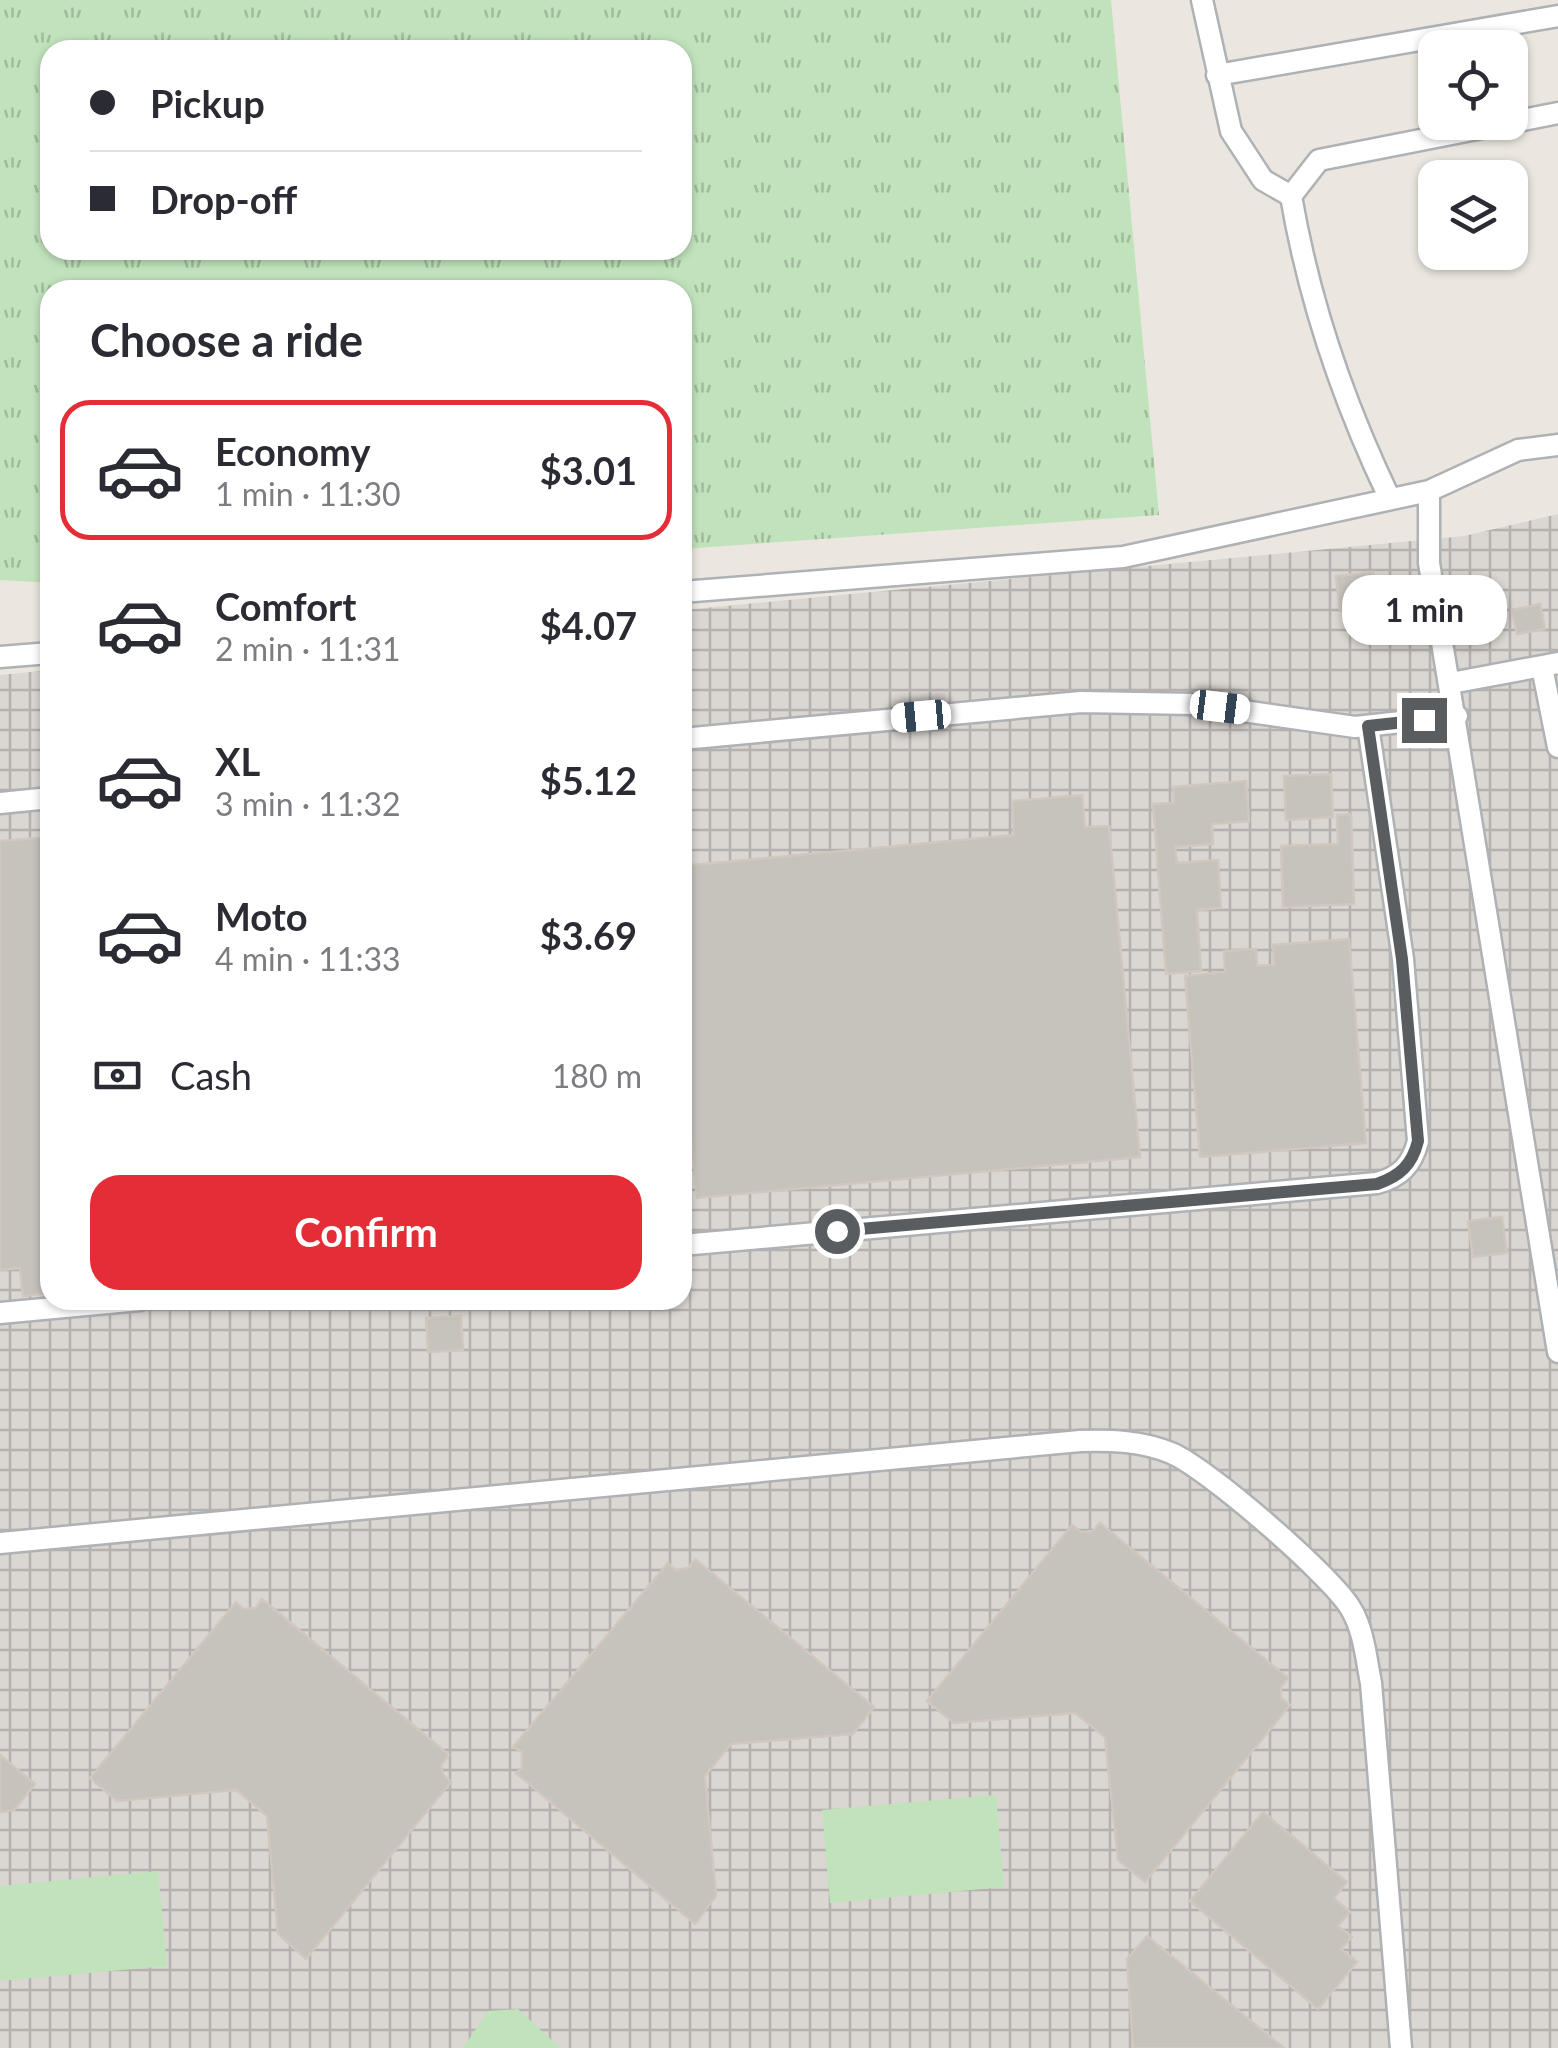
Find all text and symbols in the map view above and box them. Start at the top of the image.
map controls [1418,30,1528,270]
button: locate [1418,30,1528,140]
text: Pickup [150,80,265,126]
button: layers [1418,160,1528,270]
text: Drop-off [150,176,297,222]
text: Choose a ride [90,313,363,367]
icon: car [95,425,185,515]
text: Economy [215,428,370,474]
text: $3.01 [540,447,637,493]
text: 1 min · 11:30 [215,474,401,513]
callout: 1 min [1342,575,1506,645]
icon: car [95,580,185,670]
text: Comfort [215,583,356,629]
text: 1 min [1385,590,1464,629]
text: $4.07 [540,602,637,648]
text: 2 min · 11:31 [215,629,401,668]
car [1188,688,1252,726]
car [890,698,952,734]
route end [1402,698,1447,743]
icon: car [95,735,185,825]
text: XL [215,738,260,784]
text: $5.12 [540,757,637,803]
text: 3 min · 11:32 [215,784,401,823]
icon: car [95,890,185,980]
text: Moto [215,893,308,939]
text: $3.69 [540,912,637,958]
text: 4 min · 11:33 [215,939,401,978]
icon: cash [90,1048,145,1103]
text: Cash [170,1052,252,1098]
text: 180 m [552,1056,642,1095]
button: Confirm [90,1175,642,1290]
route start [815,1209,860,1254]

